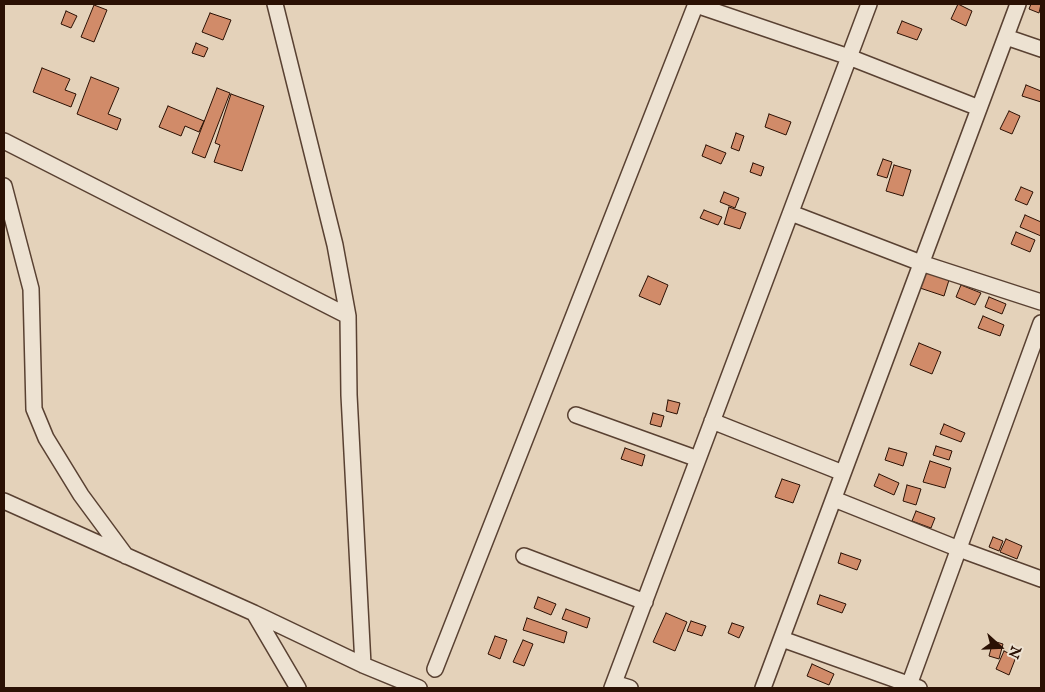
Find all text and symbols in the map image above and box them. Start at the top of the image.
north arrow [975,622,1025,672]
text: N [1004,643,1025,661]

